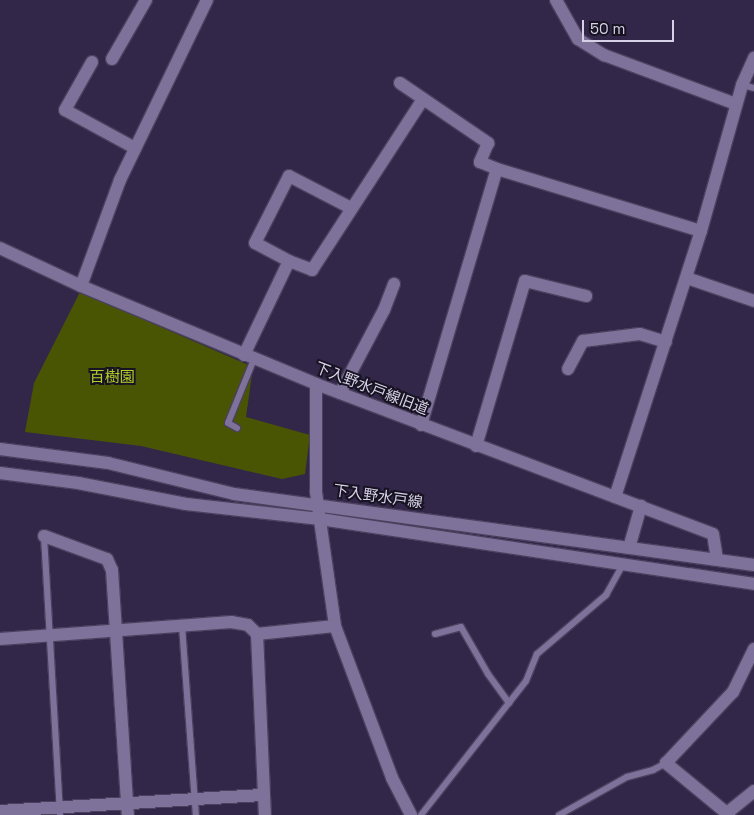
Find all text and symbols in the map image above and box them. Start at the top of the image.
scale bar [584,10,676,42]
text: 50 m [590,19,625,38]
street label: 下入野水戸線旧道 [313,358,431,418]
park label: 百樹園 [90,368,134,386]
street label: 下入野水戸線 [332,481,424,511]

